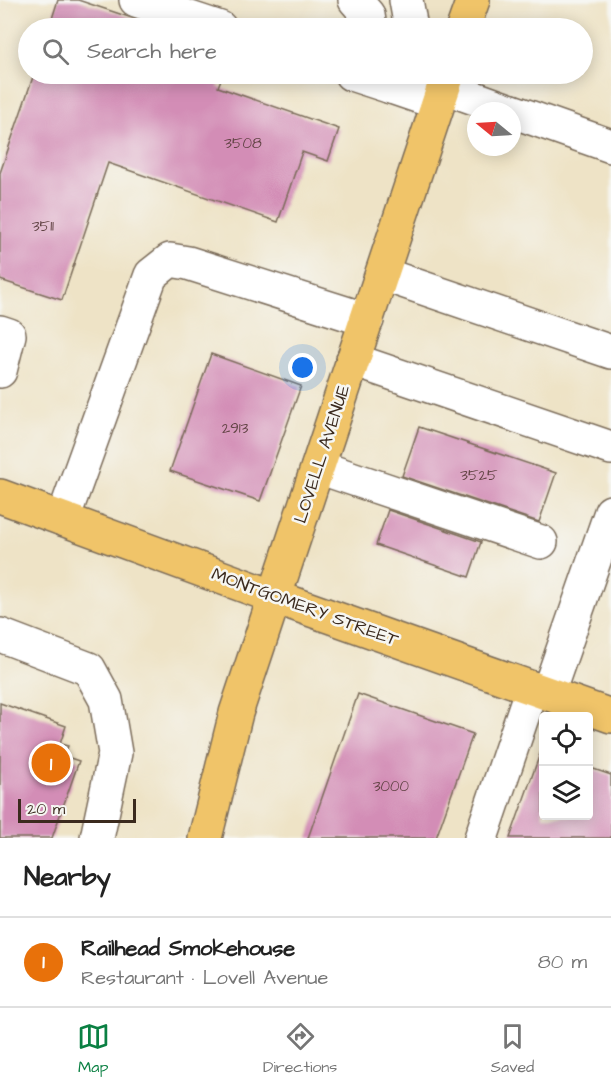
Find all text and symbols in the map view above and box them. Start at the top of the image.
search box [18,18,593,84]
icon: search [39,35,72,68]
text: Search here [87,36,217,67]
north arrow [467,102,521,156]
house number: 3508 [224,133,262,154]
house number: 3511 [32,216,54,237]
your location [288,353,317,382]
street label: LOVELL AVENUE [288,381,356,526]
house number: 2913 [222,418,249,439]
house number: 3525 [460,465,498,486]
street label: MONTGOMERY STREET [208,562,403,653]
map controls [539,712,593,820]
button: locate [539,712,593,766]
pin: 1 [32,740,70,786]
button: layers [539,766,593,820]
house number: 3000 [373,776,410,797]
scale bar [18,796,136,824]
text: 20 m [27,798,65,820]
text: Nearby [24,859,111,895]
text: Railhead Smokehouse [81,933,295,964]
text: 1 [42,948,45,976]
text: 80 m [538,948,587,976]
text: Restaurant · Lovell Avenue [81,964,328,992]
tab: Map [77,1020,110,1078]
tab: Directions [263,1020,337,1078]
tab: Saved [491,1020,534,1078]

